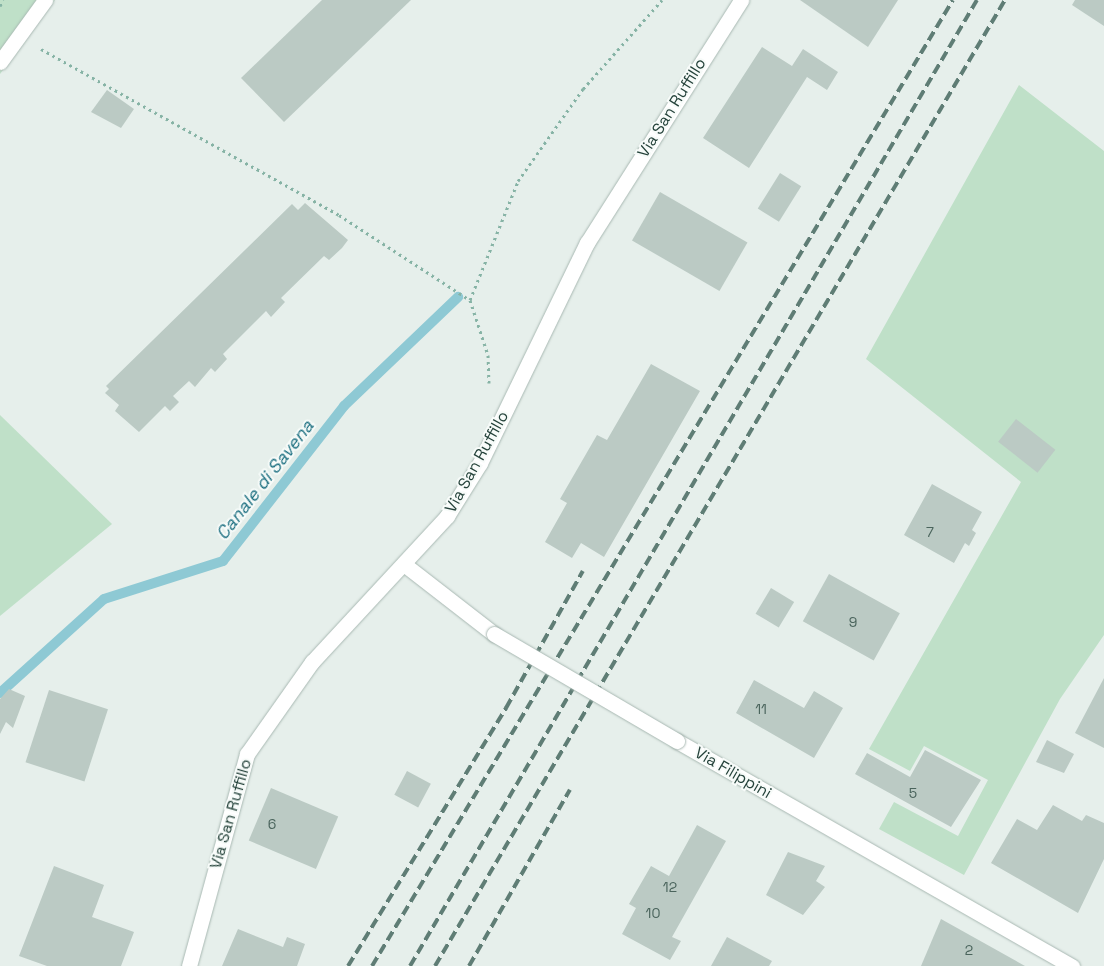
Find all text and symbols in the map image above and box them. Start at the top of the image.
street label: Via San Ruffillo [634,55,710,161]
street label: Via San Ruffillo [441,408,513,516]
water label: Canale di Savena [212,416,318,544]
house number: 7 [926,524,934,540]
house number: 9 [849,614,857,630]
house number: 11 [755,701,767,717]
street label: Via Filippini [691,743,775,803]
street label: Via San Ruffillo [206,757,256,871]
house number: 5 [909,785,917,801]
house number: 6 [268,816,276,832]
house number: 12 [663,879,677,895]
house number: 10 [646,905,660,921]
house number: 2 [965,942,973,958]

